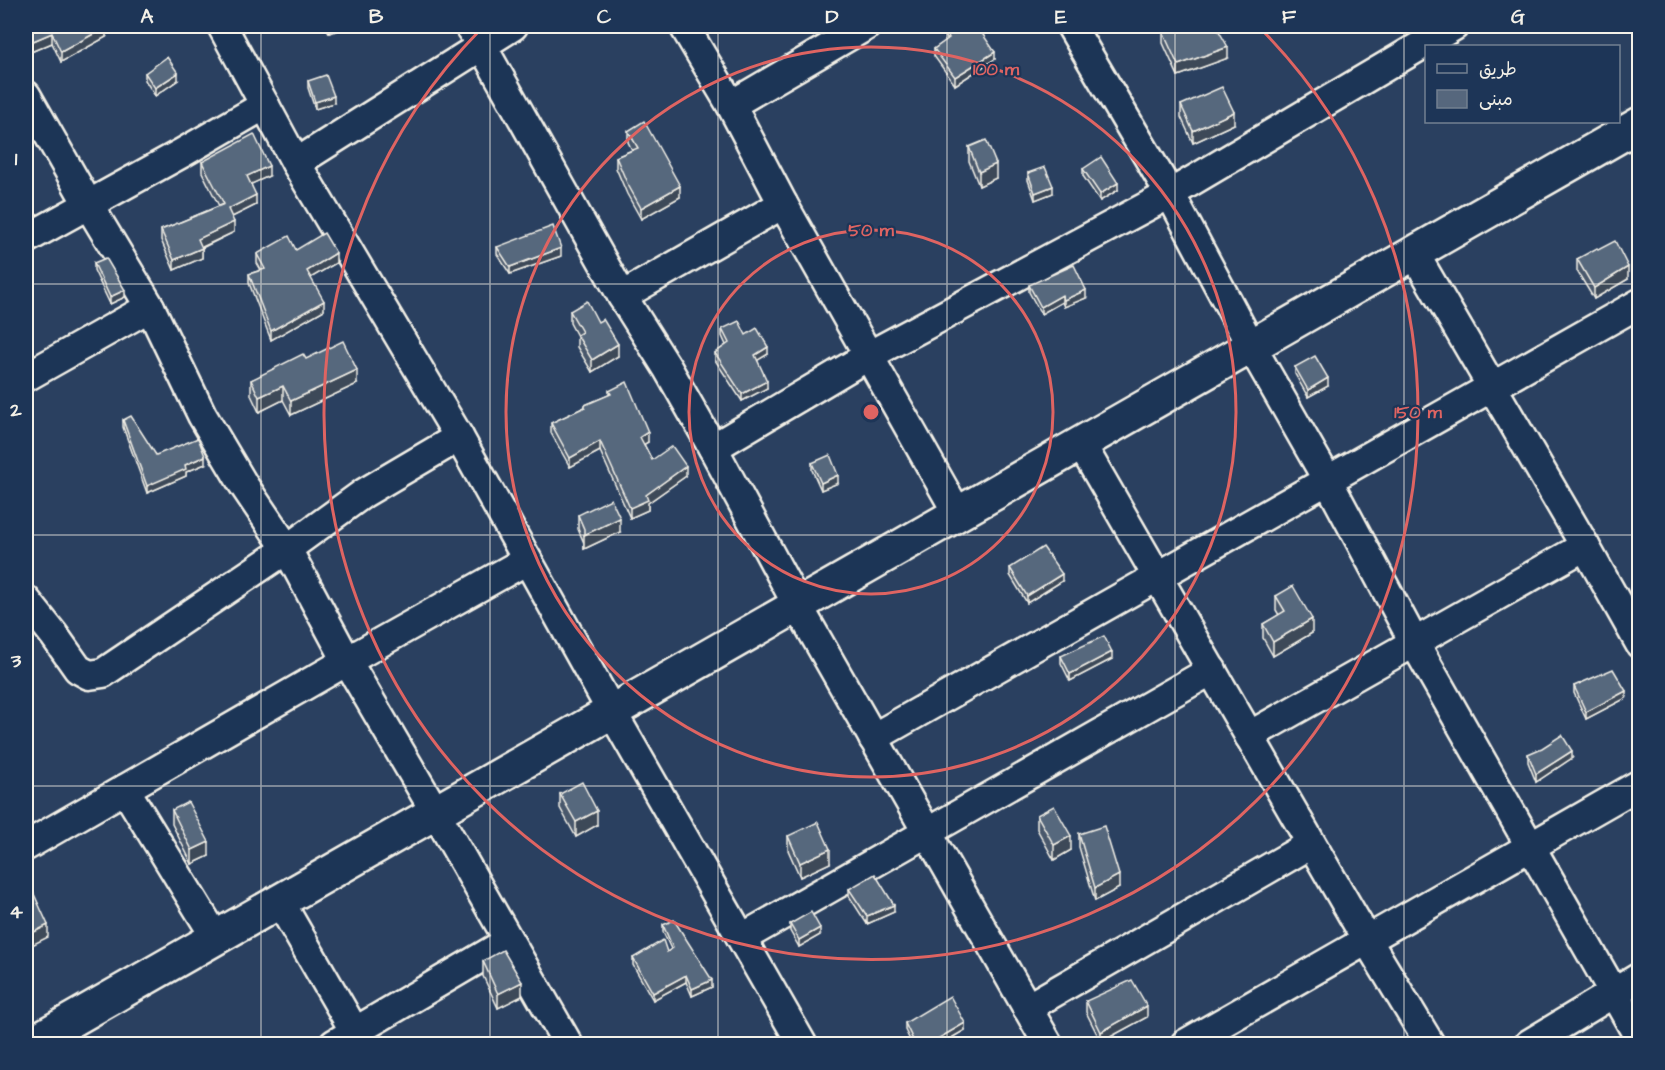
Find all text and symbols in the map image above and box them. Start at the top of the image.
text: A [141,3,154,31]
text: B [369,3,384,31]
text: C [597,3,612,31]
text: D [826,3,839,31]
text: E [1055,3,1067,31]
text: F [1282,3,1297,31]
text: G [1511,3,1525,31]
legend [1425,45,1620,123]
text: 100 m [973,57,1020,82]
text: طريق [1479,57,1517,82]
text: مبنى [1479,87,1513,112]
text: 1 [15,145,18,173]
text: 50 m [848,218,895,243]
text: 2 [9,396,22,424]
text: 150 m [1394,400,1443,425]
centre of rings [861,402,881,422]
text: 3 [10,647,22,675]
text: 4 [9,898,23,926]

